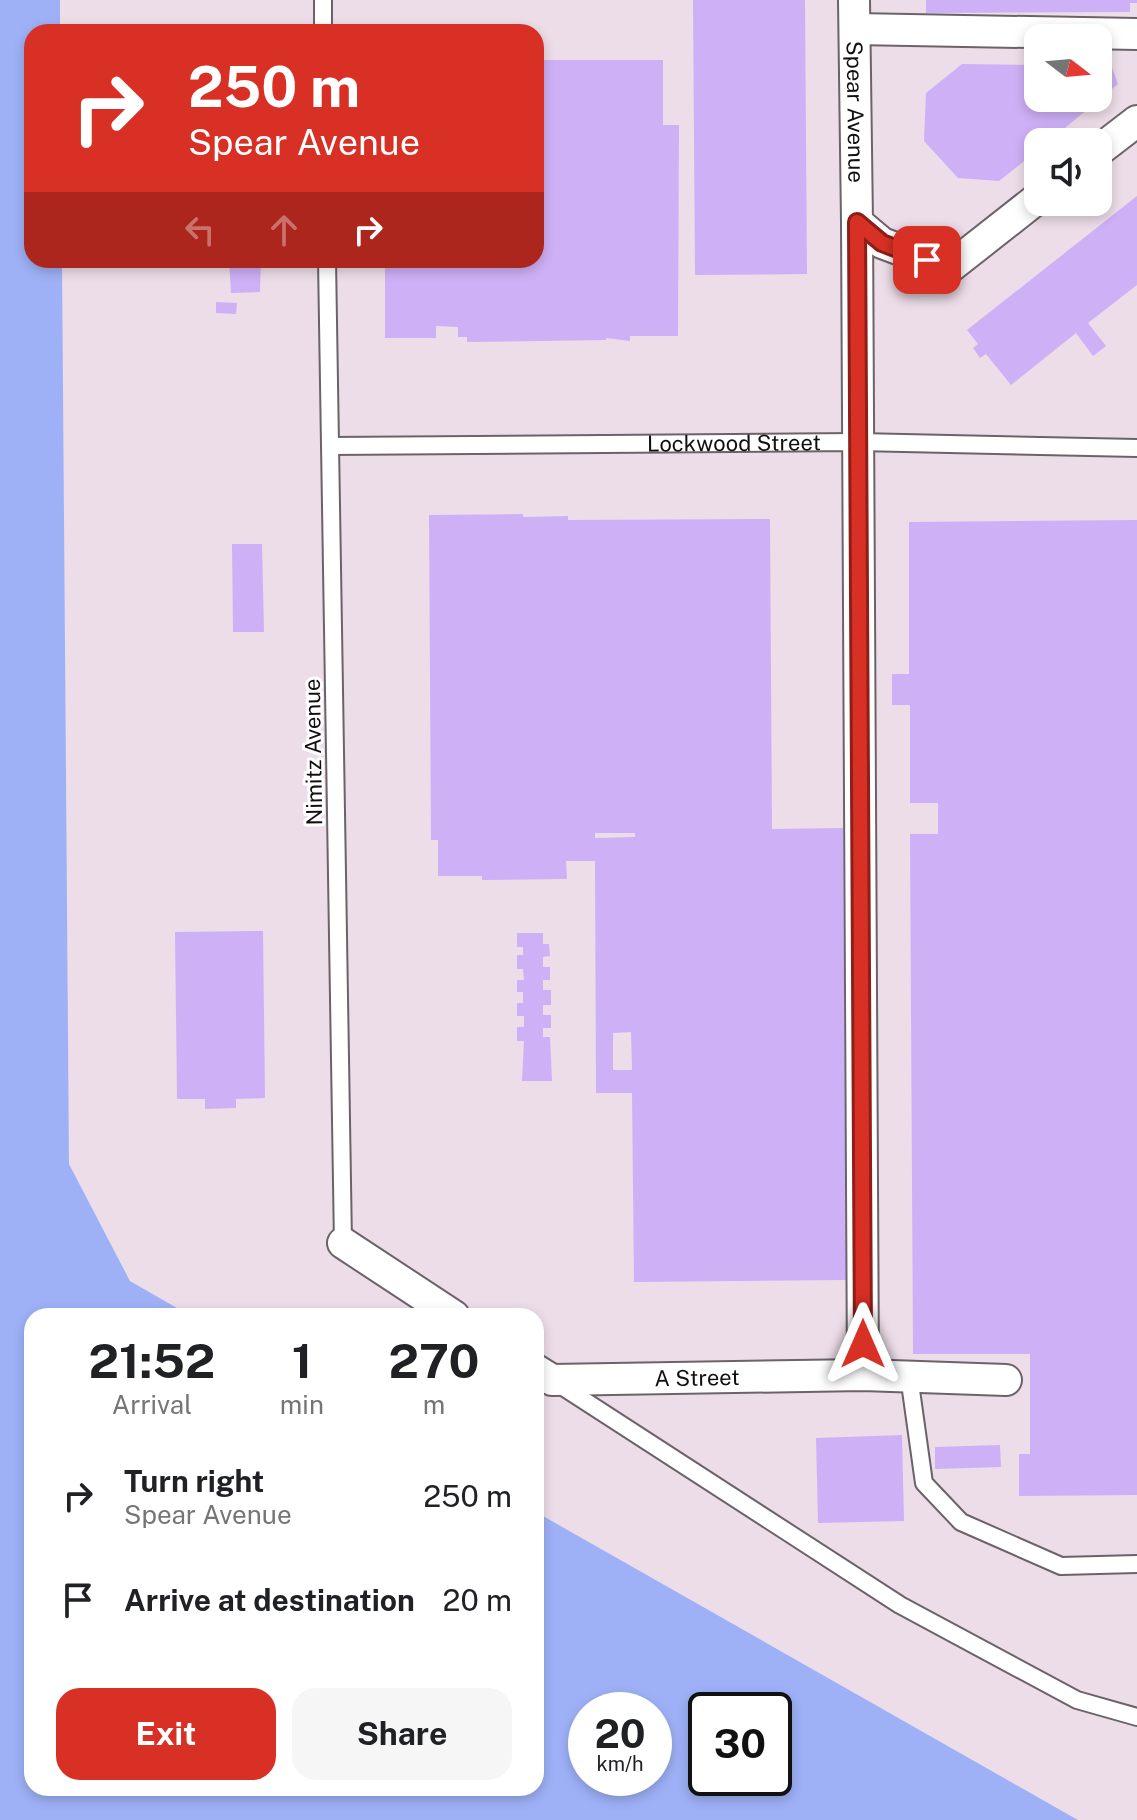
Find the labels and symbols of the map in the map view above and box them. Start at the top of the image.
north arrow [1024,24,1112,112]
street label: Spear Avenue [842,41,869,183]
pin [893,226,961,294]
street label: Lockwood Street [647,429,821,457]
street label: Nimitz Avenue [299,678,327,826]
position arrow [821,1302,905,1386]
street label: A Street [654,1364,740,1391]
speed limit sign: 30 [688,1692,792,1796]

